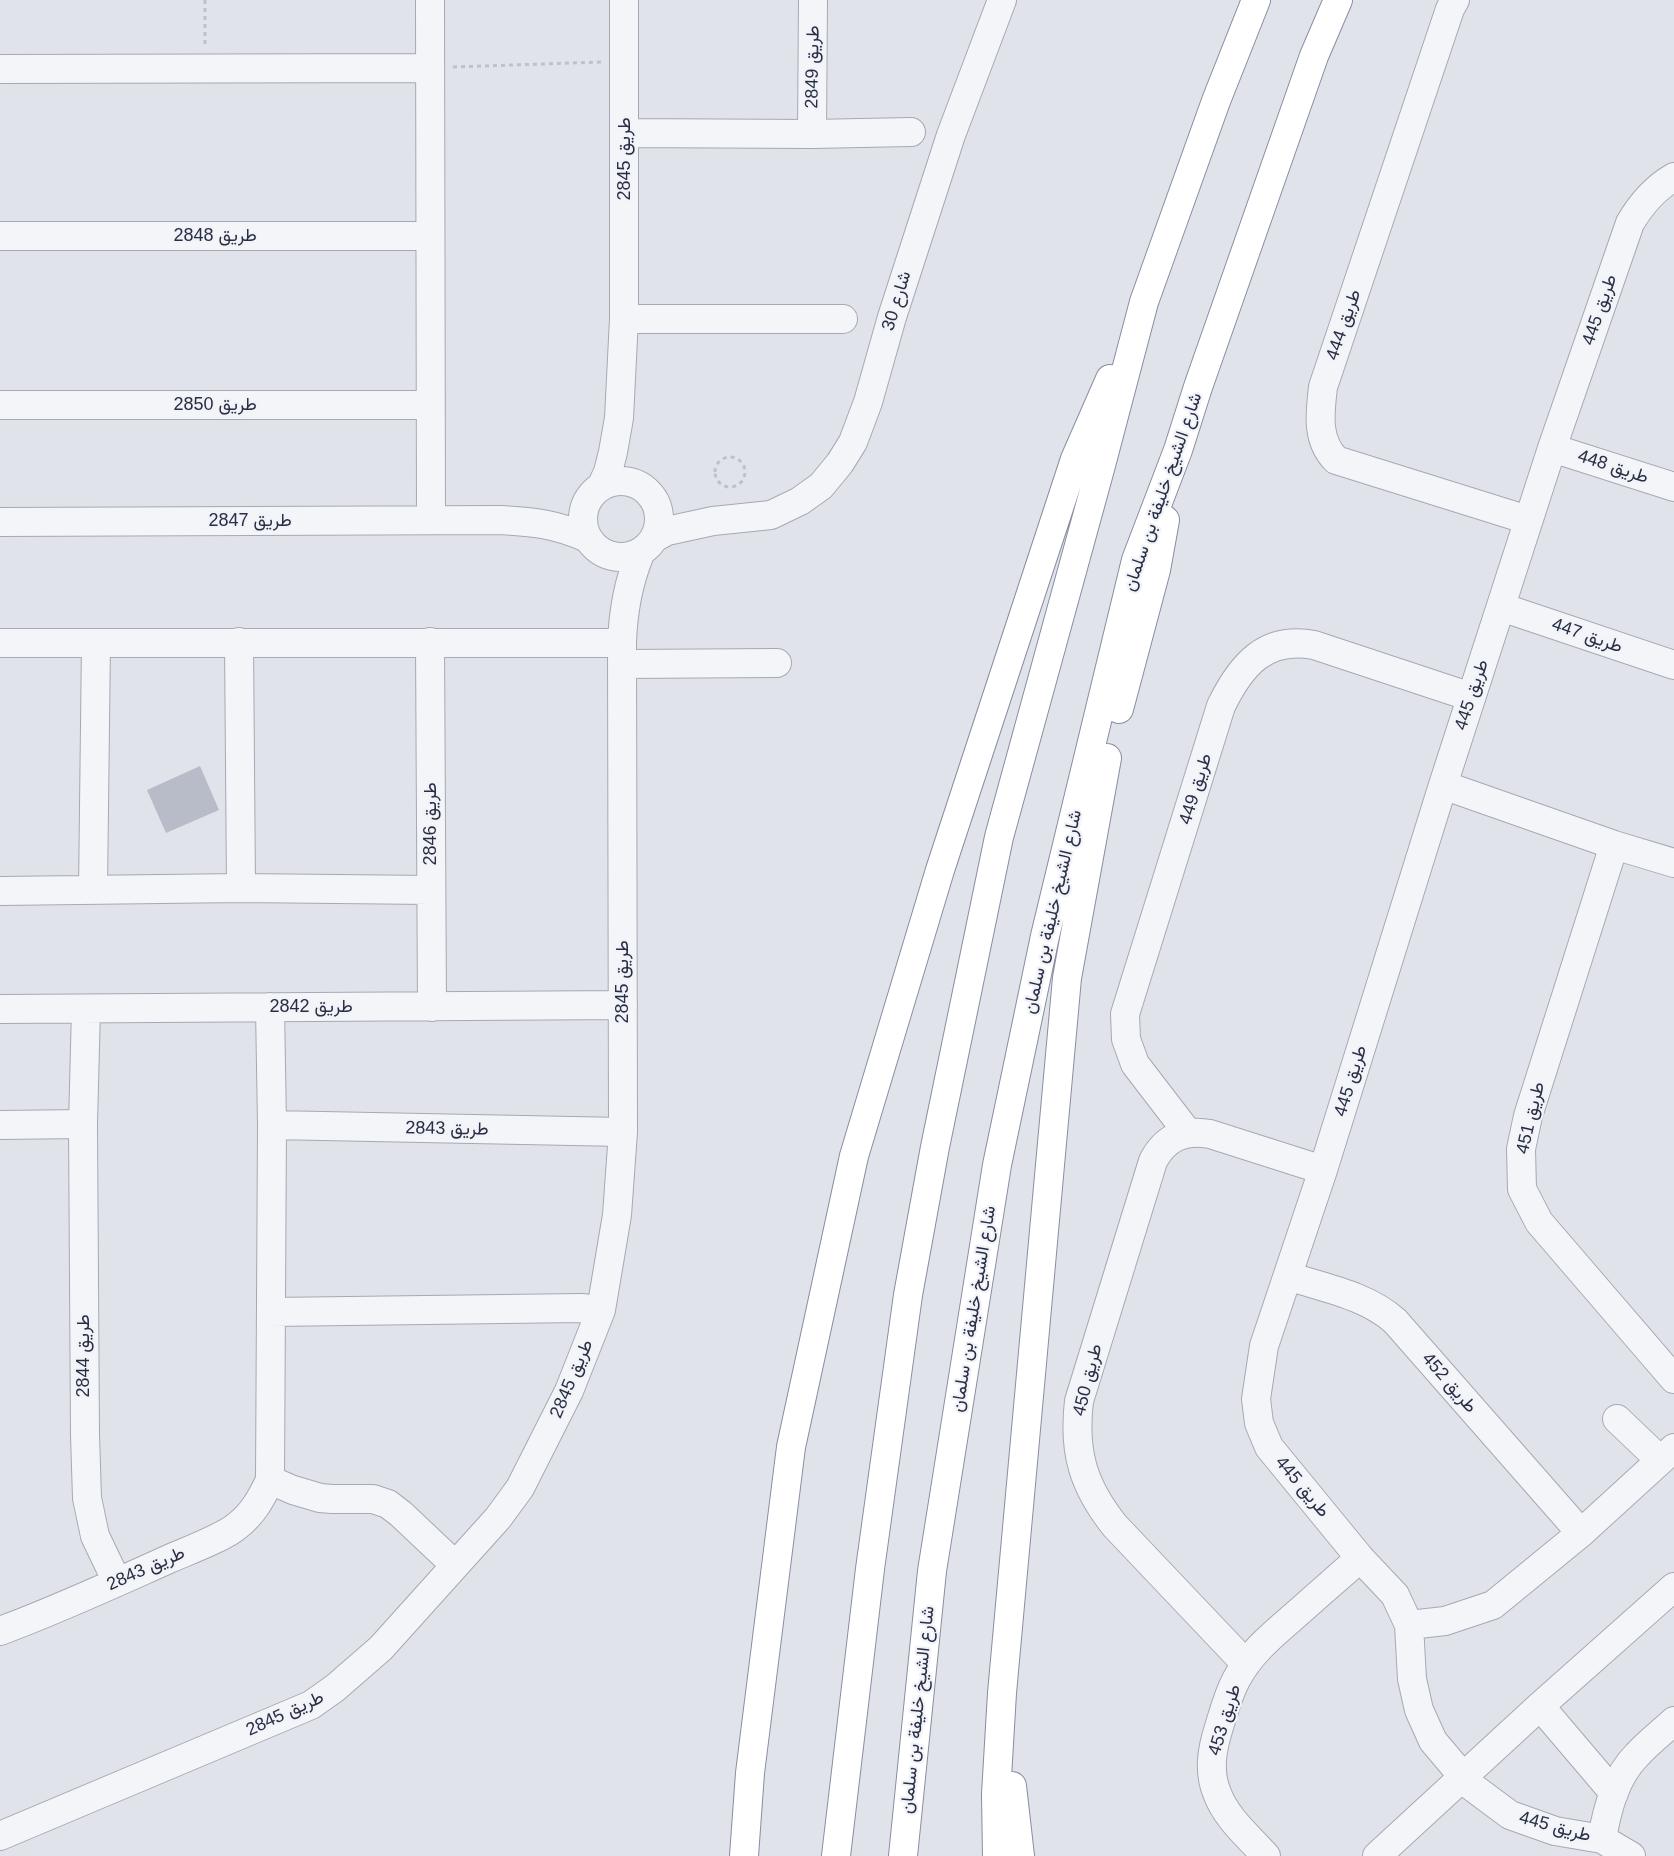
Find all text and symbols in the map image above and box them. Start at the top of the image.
street label: طريق 2849 [801,25,825,109]
street label: طريق 2845 [614,117,636,201]
street label: طريق 2848 [173,225,257,247]
street label: شارع 30 [878,269,916,333]
street label: طريق 445 [1578,272,1622,348]
street label: طريق 444 [1322,287,1366,363]
street label: شارع الشيخ خليفة بن سلمان [1119,390,1207,594]
street label: طريق 2850 [173,394,257,416]
street label: طريق 448 [1575,445,1651,489]
street label: طريق 2847 [208,510,292,532]
street label: طريق 447 [1549,614,1625,658]
street label: طريق 445 [1450,657,1494,733]
street label: طريق 449 [1175,751,1217,827]
street label: طريق 2846 [420,782,442,866]
street label: شارع الشيخ خليفة بن سلمان [1019,808,1087,1016]
street label: طريق 2845 [612,940,634,1024]
street label: طريق 2842 [269,996,353,1018]
street label: طريق 445 [1330,1043,1372,1119]
street label: طريق 451 [1512,1080,1550,1156]
street label: طريق 2843 [405,1117,489,1141]
street label: شارع الشيخ خليفة بن سلمان [947,1204,1001,1414]
street label: طريق 2844 [73,1314,95,1398]
street label: طريق 2845 [546,1336,598,1422]
street label: طريق 450 [1069,1342,1107,1418]
street label: طريق 452 [1417,1348,1481,1418]
street label: طريق 445 [1270,1452,1334,1522]
street label: طريق 2843 [104,1542,188,1596]
street label: شارع الشيخ خليفة بن سلمان [896,1605,940,1815]
street label: طريق 453 [1204,1682,1246,1758]
street label: طريق 2845 [243,1687,327,1741]
street label: طريق 445 [1517,1807,1593,1847]

